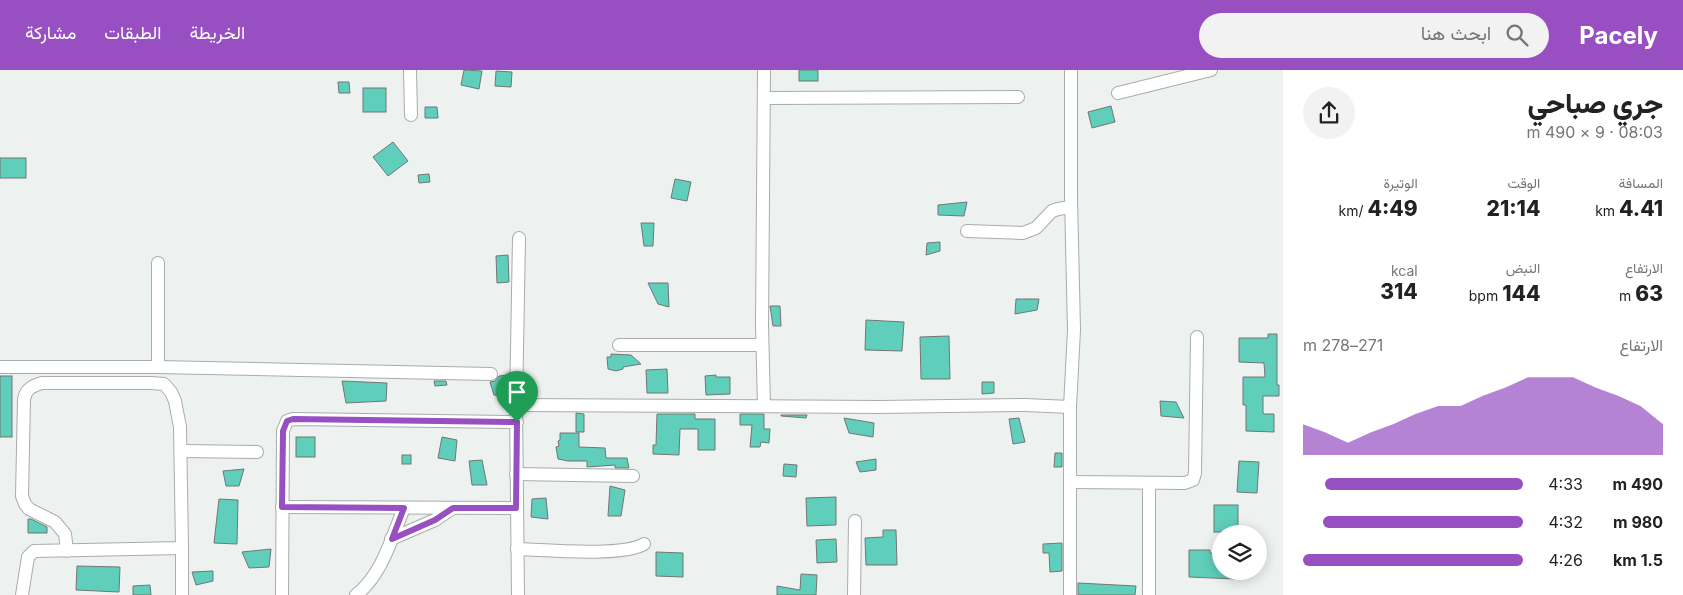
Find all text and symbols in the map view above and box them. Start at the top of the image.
search box [1199,13,1549,58]
icon: search [1503,21,1531,49]
text: Pacely [1579,21,1658,50]
text: مشاركة [25,22,76,43]
text: الطبقات [104,22,161,43]
text: الخريطة [189,22,245,43]
text: ابحث هنا [1421,22,1491,45]
text: جري صباحي [1527,86,1663,120]
button: share [1303,87,1355,139]
text: 08:03 · 9 × 490 m [1526,122,1663,142]
text: الوتيرة [1383,174,1418,191]
text: الوقت [1507,174,1540,191]
text: المسافة [1619,174,1663,191]
text: 4:49 [1367,196,1418,221]
text: 21:14 [1487,196,1540,221]
text: 4.41 [1619,196,1663,221]
text: /km [1339,202,1367,219]
text: km [1595,202,1619,219]
text: النبض [1506,259,1540,276]
text: الارتفاع [1625,259,1663,276]
text: kcal [1391,262,1418,279]
text: 314 [1380,279,1418,304]
text: 144 [1502,281,1540,306]
text: 63 [1635,281,1663,306]
text: bpm [1469,287,1502,304]
text: m [1619,287,1635,304]
text: 271–278 m [1303,335,1383,355]
text: الارتفاع [1620,335,1663,355]
pin [496,371,538,422]
icon: arrive [503,378,531,406]
text: 4:33 [1548,474,1583,494]
text: 490 m [1613,474,1663,494]
text: 4:32 [1548,512,1583,532]
text: 980 m [1613,512,1663,532]
map controls [1212,525,1267,580]
button: layers [1212,525,1267,580]
text: 4:26 [1548,550,1583,570]
text: 1.5 km [1613,550,1663,570]

